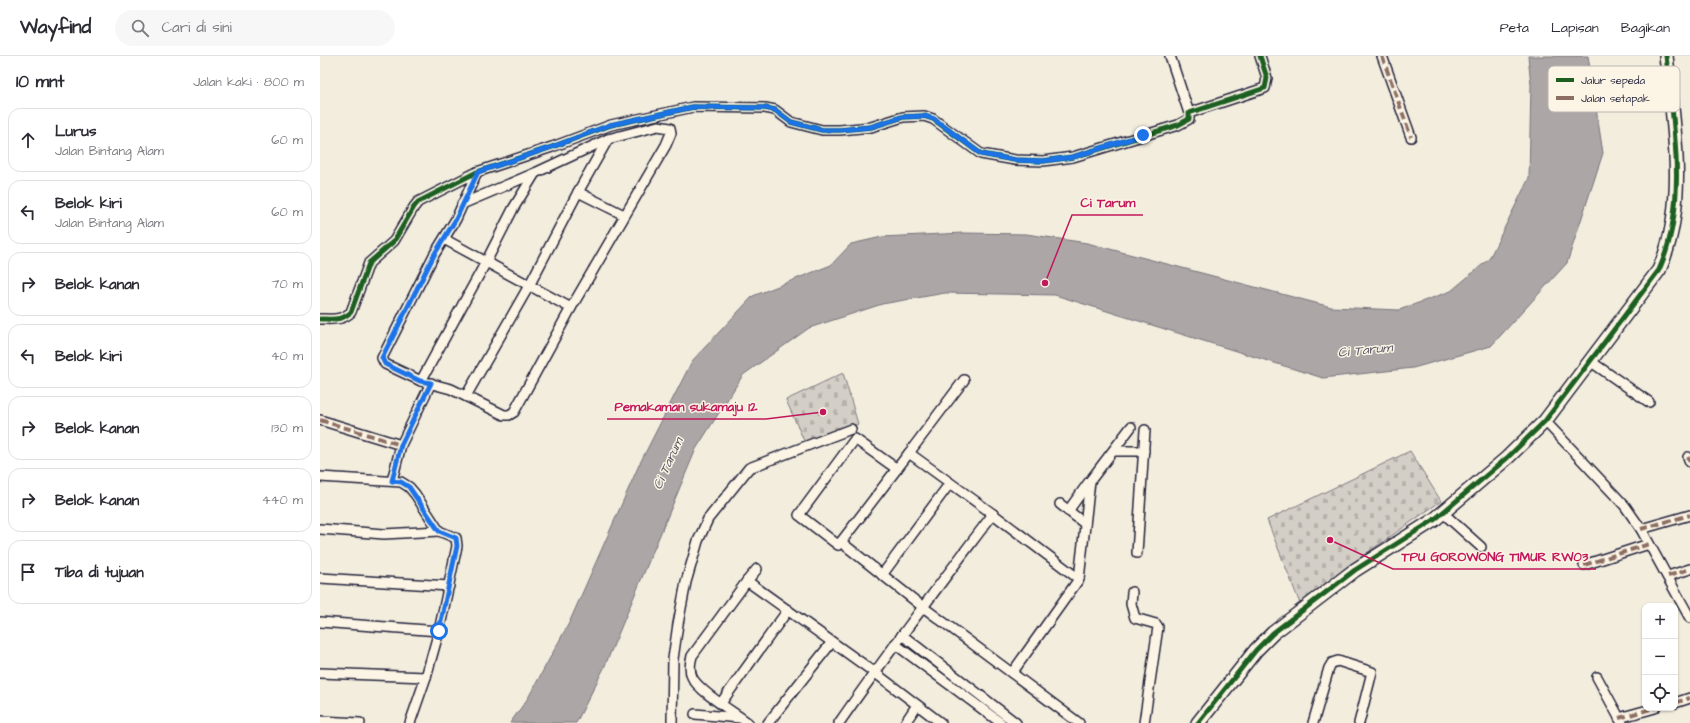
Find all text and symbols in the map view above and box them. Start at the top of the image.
search box [115,10,395,46]
text: Wayfind [20,14,91,41]
icon: search [129,17,151,39]
text: Cari di sini [161,17,232,38]
text: Peta [1500,18,1529,38]
text: Lapisan [1551,18,1599,38]
text: Bagikan [1621,18,1670,38]
legend [1548,66,1680,112]
text: 10 mnt [16,70,64,94]
text: Jalan kaki · 800 m [193,73,304,91]
text: Jalur sepeda [1581,73,1645,88]
text: Jalan setapak [1581,91,1650,106]
text: Lurus [55,121,96,142]
route end [1134,126,1152,144]
icon: ahead [17,129,39,151]
text: 60 m [271,131,303,149]
text: Jalan Bintang Alam [55,142,164,160]
callout: Ci Tarum [1072,190,1143,215]
text: Belok kiri [55,193,122,214]
text: Ci Tarum [1081,194,1136,212]
icon: left [17,201,39,223]
text: 60 m [271,203,303,221]
text: Jalan Bintang Alam [55,214,164,232]
icon: right [17,273,39,295]
text: Belok kanan [55,274,139,295]
text: 70 m [271,275,303,293]
water label: Ci Tarum [1337,338,1395,362]
icon: left [17,345,39,367]
text: Belok kiri [55,346,122,367]
text: 40 m [271,347,303,365]
callout: Pemakaman sukamaju 12 [607,394,766,419]
text: Pemakaman sukamaju 12 [615,398,758,417]
icon: right [17,417,39,439]
text: Belok kanan [55,418,139,439]
text: 130 m [271,419,303,437]
water label: Ci Tarum [649,433,688,492]
icon: right [17,489,39,511]
text: Belok kanan [55,490,139,511]
text: 440 m [262,491,303,509]
callout: TPU GOROWONG TIMUR RW03 [1393,544,1596,569]
text: TPU GOROWONG TIMUR RW03 [1401,548,1589,566]
icon: arrive [17,561,39,583]
text: Tiba di tujuan [55,562,144,583]
map controls [1642,603,1678,711]
button: + [1642,603,1678,639]
route start [430,622,448,640]
button: − [1642,639,1678,675]
button: locate [1642,675,1678,711]

